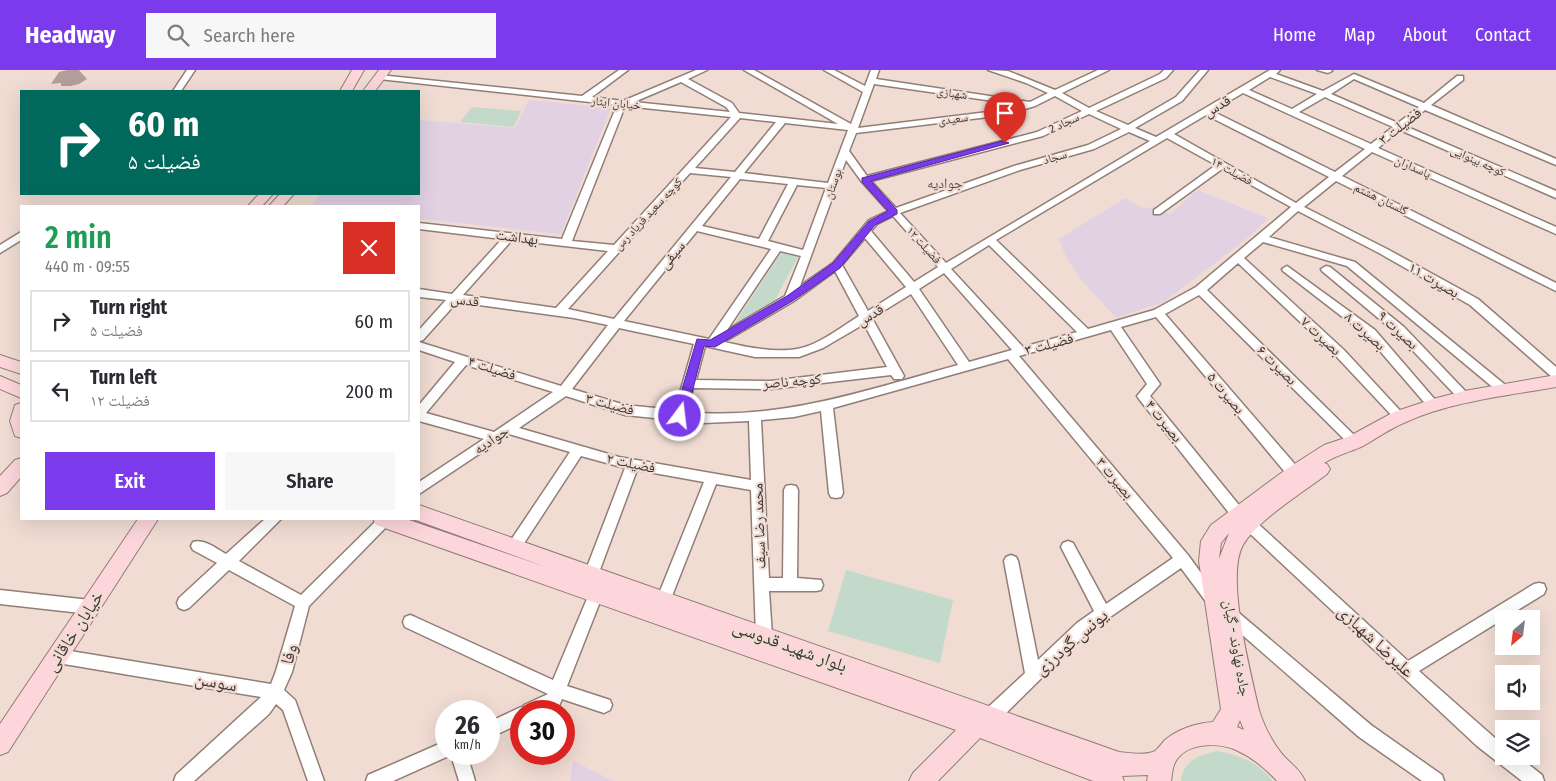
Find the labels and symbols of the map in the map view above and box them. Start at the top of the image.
street label: شهبازی [936,84,968,102]
street label: قدس [1200,91,1234,122]
pin [984,92,1026,143]
street label: خیابان ایثار [589,93,642,113]
street label: فضیلت ۳ [1375,104,1425,148]
street label: سعیدی [937,110,969,128]
street label: سجاد 2 [1047,110,1082,136]
street label: کوچه بینوایی [1448,143,1508,180]
street label: سجاد [1042,147,1069,167]
street label: پاسداران [1393,153,1434,181]
street label: فضیلت ۱۴ [1209,154,1255,188]
street label: بوستان [821,167,845,201]
street label: کوچه سعید فریاد رس [611,175,685,253]
district label: جوادیه [927,175,963,192]
street label: گلستان هشتم [1352,180,1410,219]
street label: فضیلت ۱۲ [904,224,944,267]
street label: بهداشت [495,225,539,249]
street label: سیفی [655,237,690,273]
street label: بصیرت ۱۱ [1405,258,1463,302]
street label: قدس [450,289,480,312]
street label: قدس [853,300,887,331]
street label: بصیرت ۹ [1374,307,1422,353]
street label: بصیرت ۸ [1341,308,1389,354]
street label: بصیرت ۷ [1297,313,1345,359]
street label: فضیلت ۳ [1023,329,1075,359]
street label: بصیرت ۶ [1253,341,1301,389]
street label: فضیلت ۴ [466,352,518,384]
street label: بصیرت ۵ [1203,368,1249,418]
street label: کوچه ناصر [761,369,822,393]
street label: فضیلت ۳ [584,389,636,419]
position arrow [653,389,705,441]
street label: بصیرت ۴ [1142,396,1186,446]
street label: جوادیه [470,422,512,458]
street label: فضیلت ۲ [605,449,657,477]
street label: بصیرت ۳ [1092,453,1138,503]
street label: محمد رضا سیف [748,483,769,569]
street label: خیابان خاقانی [40,586,108,676]
street label: جاده نهاوند - گیان [1219,598,1254,698]
street label: علیرضا شهبازی [1333,600,1419,682]
street label: یونس گودرزی [1030,604,1112,680]
north arrow [1495,610,1540,655]
street label: بلوار شهید قدوسی [730,615,850,677]
street label: وفا [276,641,302,667]
street label: سوسن [193,667,239,697]
speed limit sign: 30 [510,700,575,765]

